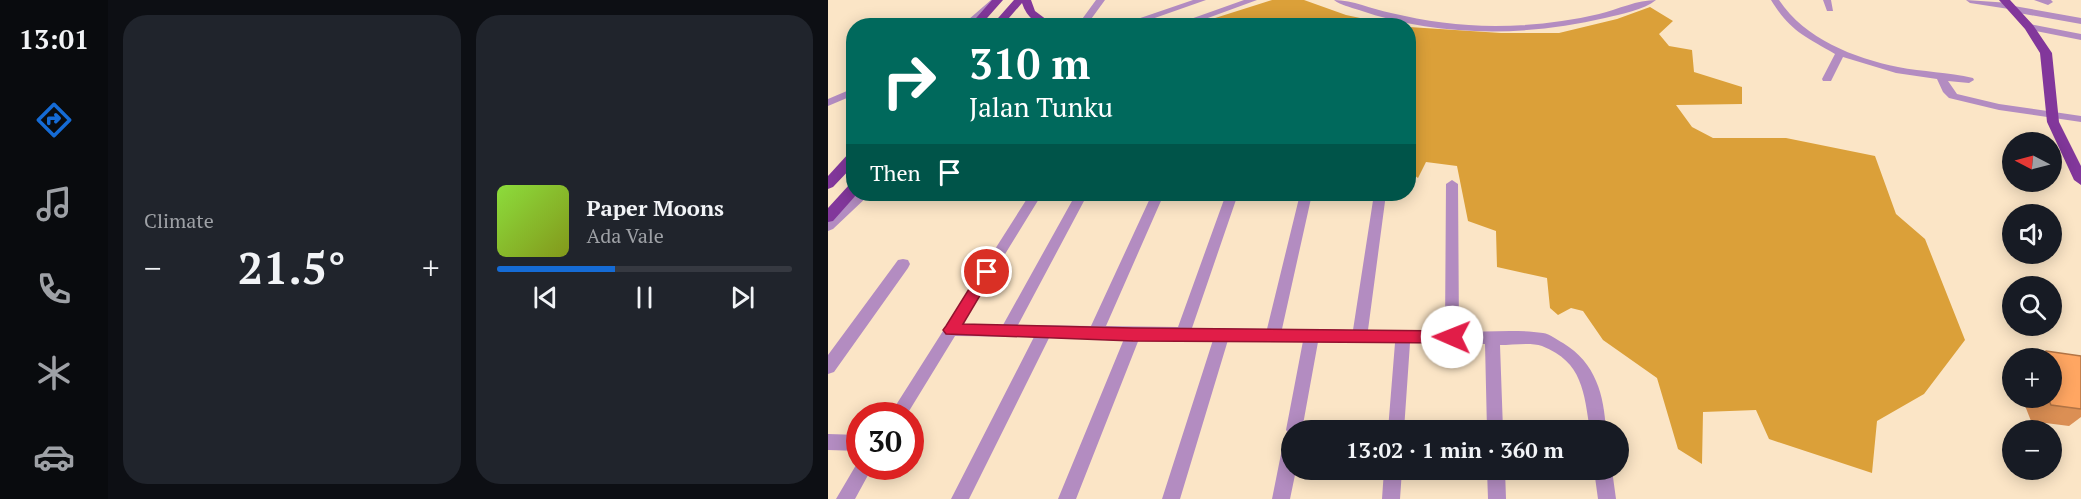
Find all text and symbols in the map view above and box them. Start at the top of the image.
text: 13:01 [19,21,89,57]
text: 310 m [969,35,1090,91]
icon: right [870,42,948,120]
text: Jalan Tunku [969,89,1113,125]
icon: directions [33,99,75,141]
north arrow [2002,132,2062,192]
map controls [2002,132,2062,480]
icon: arrive [933,156,966,189]
text: Then [870,158,921,187]
icon: music [33,183,75,225]
text: Paper Moons [587,193,724,222]
button: sound [2002,204,2062,264]
text: Climate [144,207,214,234]
text: Ada Vale [587,222,664,249]
text: 21.5° [238,237,346,297]
text: − [144,246,162,289]
text: + [422,246,440,289]
pin [961,246,1012,297]
icon: arrive [970,255,1003,288]
icon: phone [33,268,75,310]
button: search [2002,276,2062,336]
icon: previous [529,281,562,314]
icon: pause [628,281,661,314]
icon: next [726,281,759,314]
position arrow [1420,305,1484,369]
button: + [2002,348,2062,408]
icon: climate [33,352,75,394]
speed limit sign: 30 [846,402,924,480]
button: − [2002,420,2062,480]
text: 13:02 · 1 min · 360 m [1346,435,1564,464]
icon: car [33,436,75,478]

